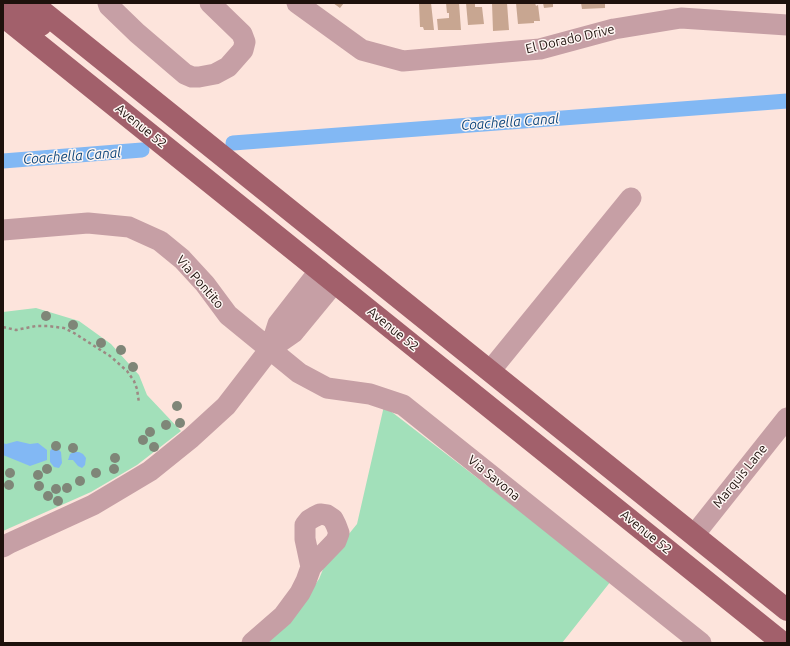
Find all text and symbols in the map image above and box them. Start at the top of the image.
street label: El Dorado Drive [524,21,616,57]
street label: Avenue 52 [112,101,170,151]
water label: Coachella Canal [460,110,560,134]
water label: Coachella Canal [22,144,122,168]
street label: Via Pontito [173,252,227,312]
street label: Avenue 52 [364,304,422,354]
street label: Marquis Lane [710,441,770,511]
street label: Via Savona [465,452,523,504]
street label: Avenue 52 [617,507,675,557]

